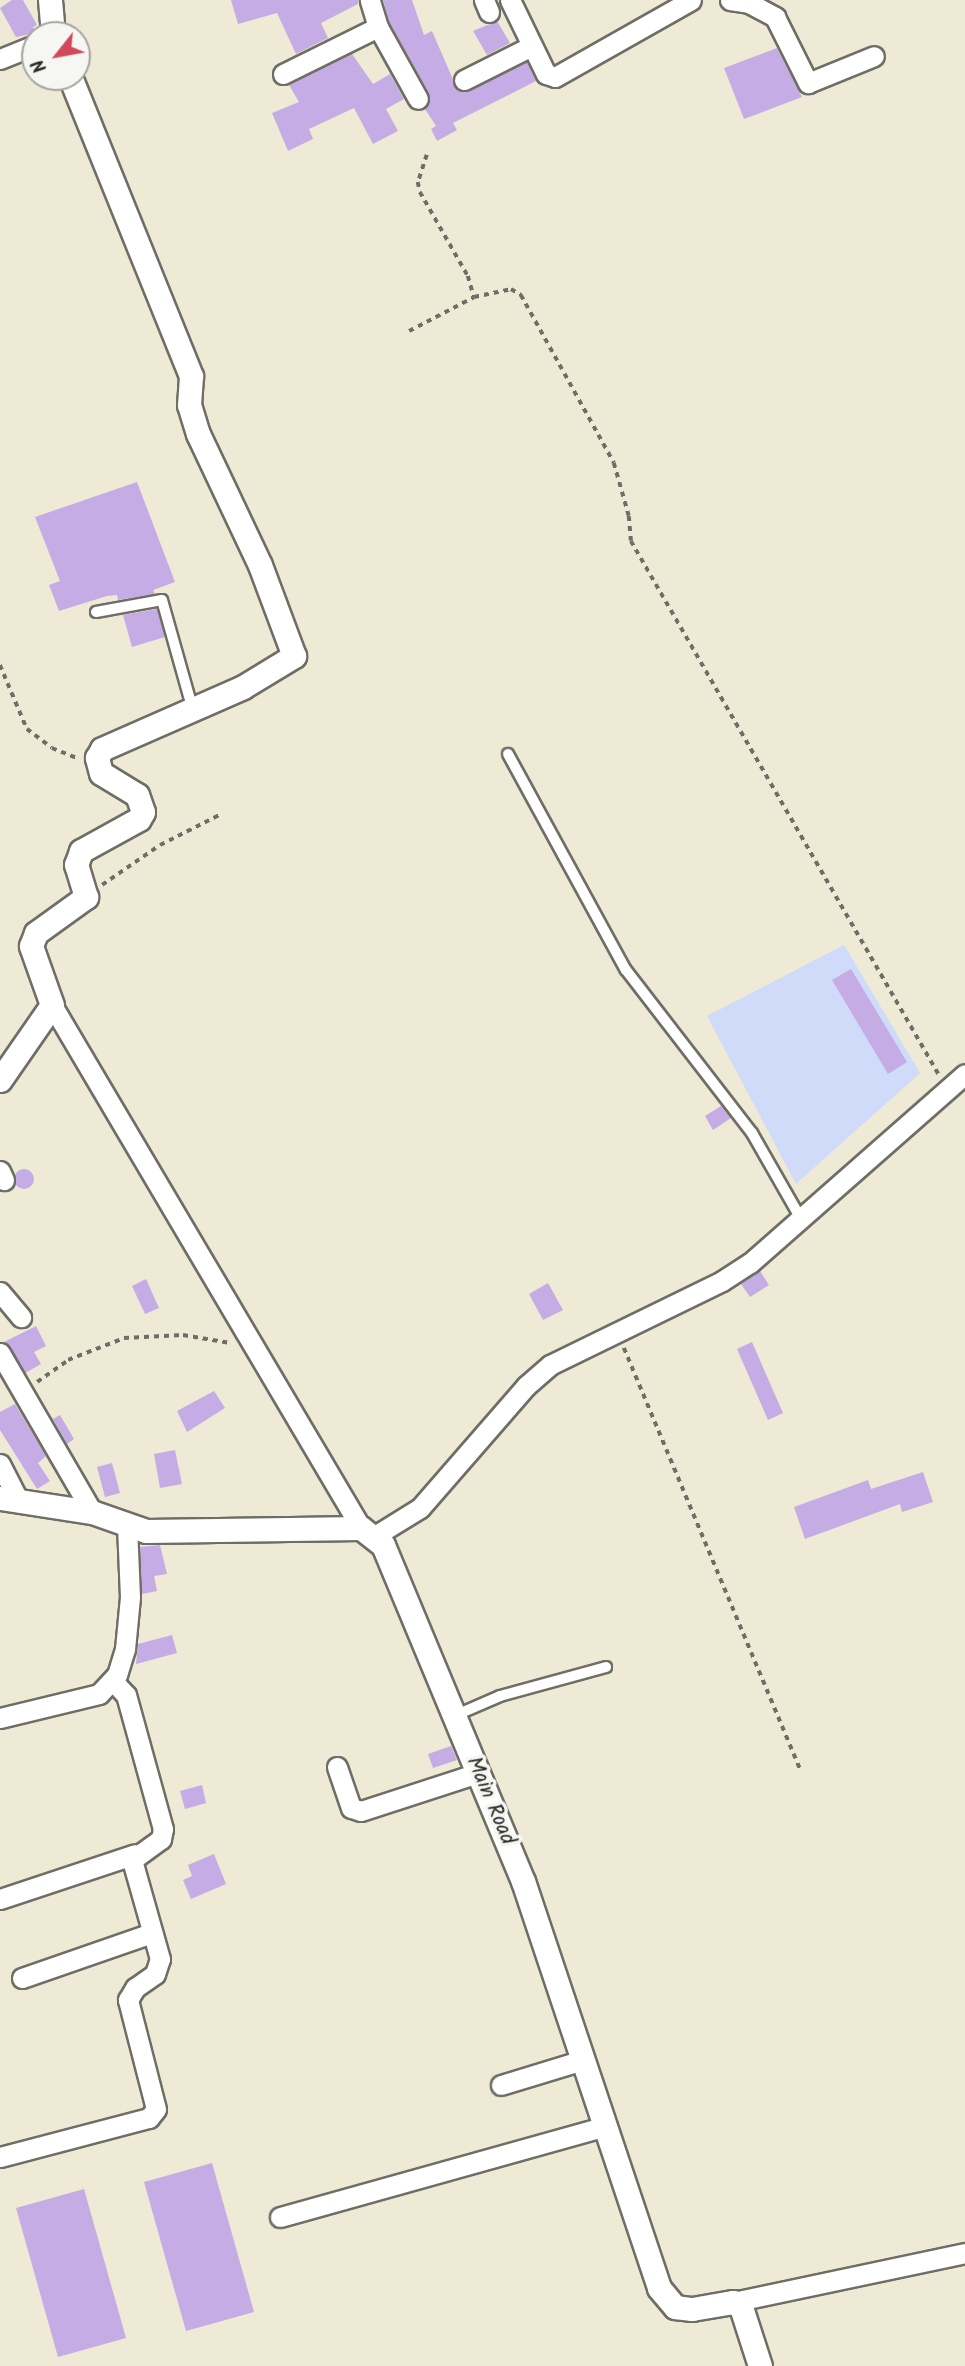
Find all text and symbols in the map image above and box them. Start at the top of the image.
north arrow [21,21,91,91]
text: N [24,53,56,79]
street label: Main Road [460,1753,520,1849]

